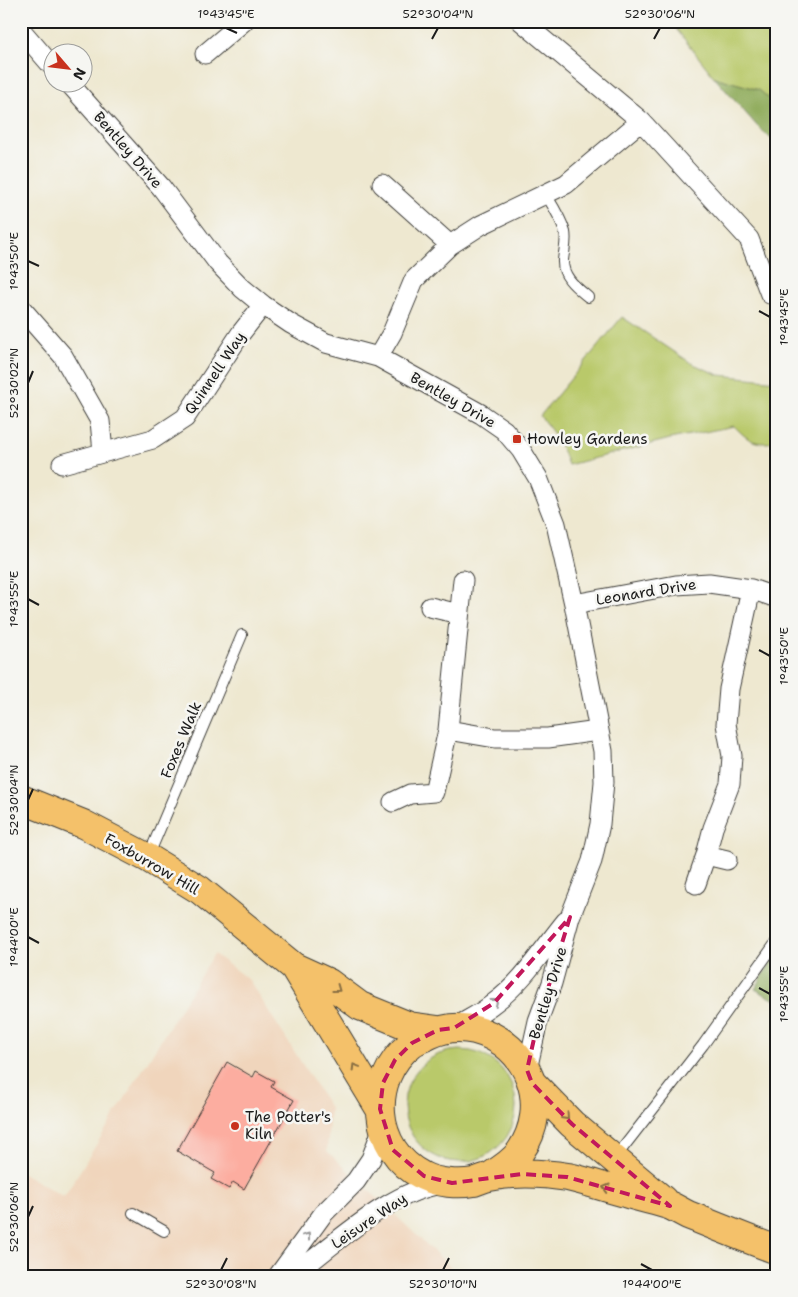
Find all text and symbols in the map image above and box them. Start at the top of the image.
text: 1°43'45"E [197,6,255,22]
text: 52°30'04"N [403,6,473,22]
text: 52°30'06"N [625,6,695,22]
north arrow [42,42,92,92]
text: N [69,65,90,83]
street label: Bentley Drive [89,107,167,193]
text: 1°43'50"E [6,232,22,290]
text: 1°43'45"E [776,288,792,346]
street label: Quinnell Way [180,328,250,418]
text: 52°30'02"N [6,348,22,418]
street label: Bentley Drive [407,367,499,433]
place label: Howley Gardens [527,429,648,449]
marker: Howley Gardens [511,433,523,445]
text: 1°43'55"E [6,571,22,627]
street label: Leonard Drive [594,574,698,610]
text: 1°43'50"E [776,627,792,685]
street label: Foxes Walk [156,699,206,781]
text: 52°30'04"N [6,765,22,835]
street label: Foxburrow Hill [101,829,203,899]
text: 1°44'00"E [6,907,22,967]
street label: Bentley Drive [524,944,572,1042]
text: 1°43'55"E [776,966,792,1022]
one-way arrow [331,983,341,992]
one-way arrow [489,999,498,1007]
one-way arrow [352,1064,362,1073]
place label: The Potter's Kiln [245,1107,331,1144]
one-way arrow [560,1112,569,1121]
marker: The Potter's Kiln [229,1120,241,1132]
text: 52°30'06"N [6,1182,22,1252]
one-way arrow [603,1184,611,1194]
street label: Leisure Way [327,1188,411,1254]
one-way arrow [301,1232,310,1242]
text: 52°30'08"N [185,1276,257,1292]
text: 52°30'10"N [409,1276,477,1292]
text: 1°44'00"E [622,1276,682,1292]

